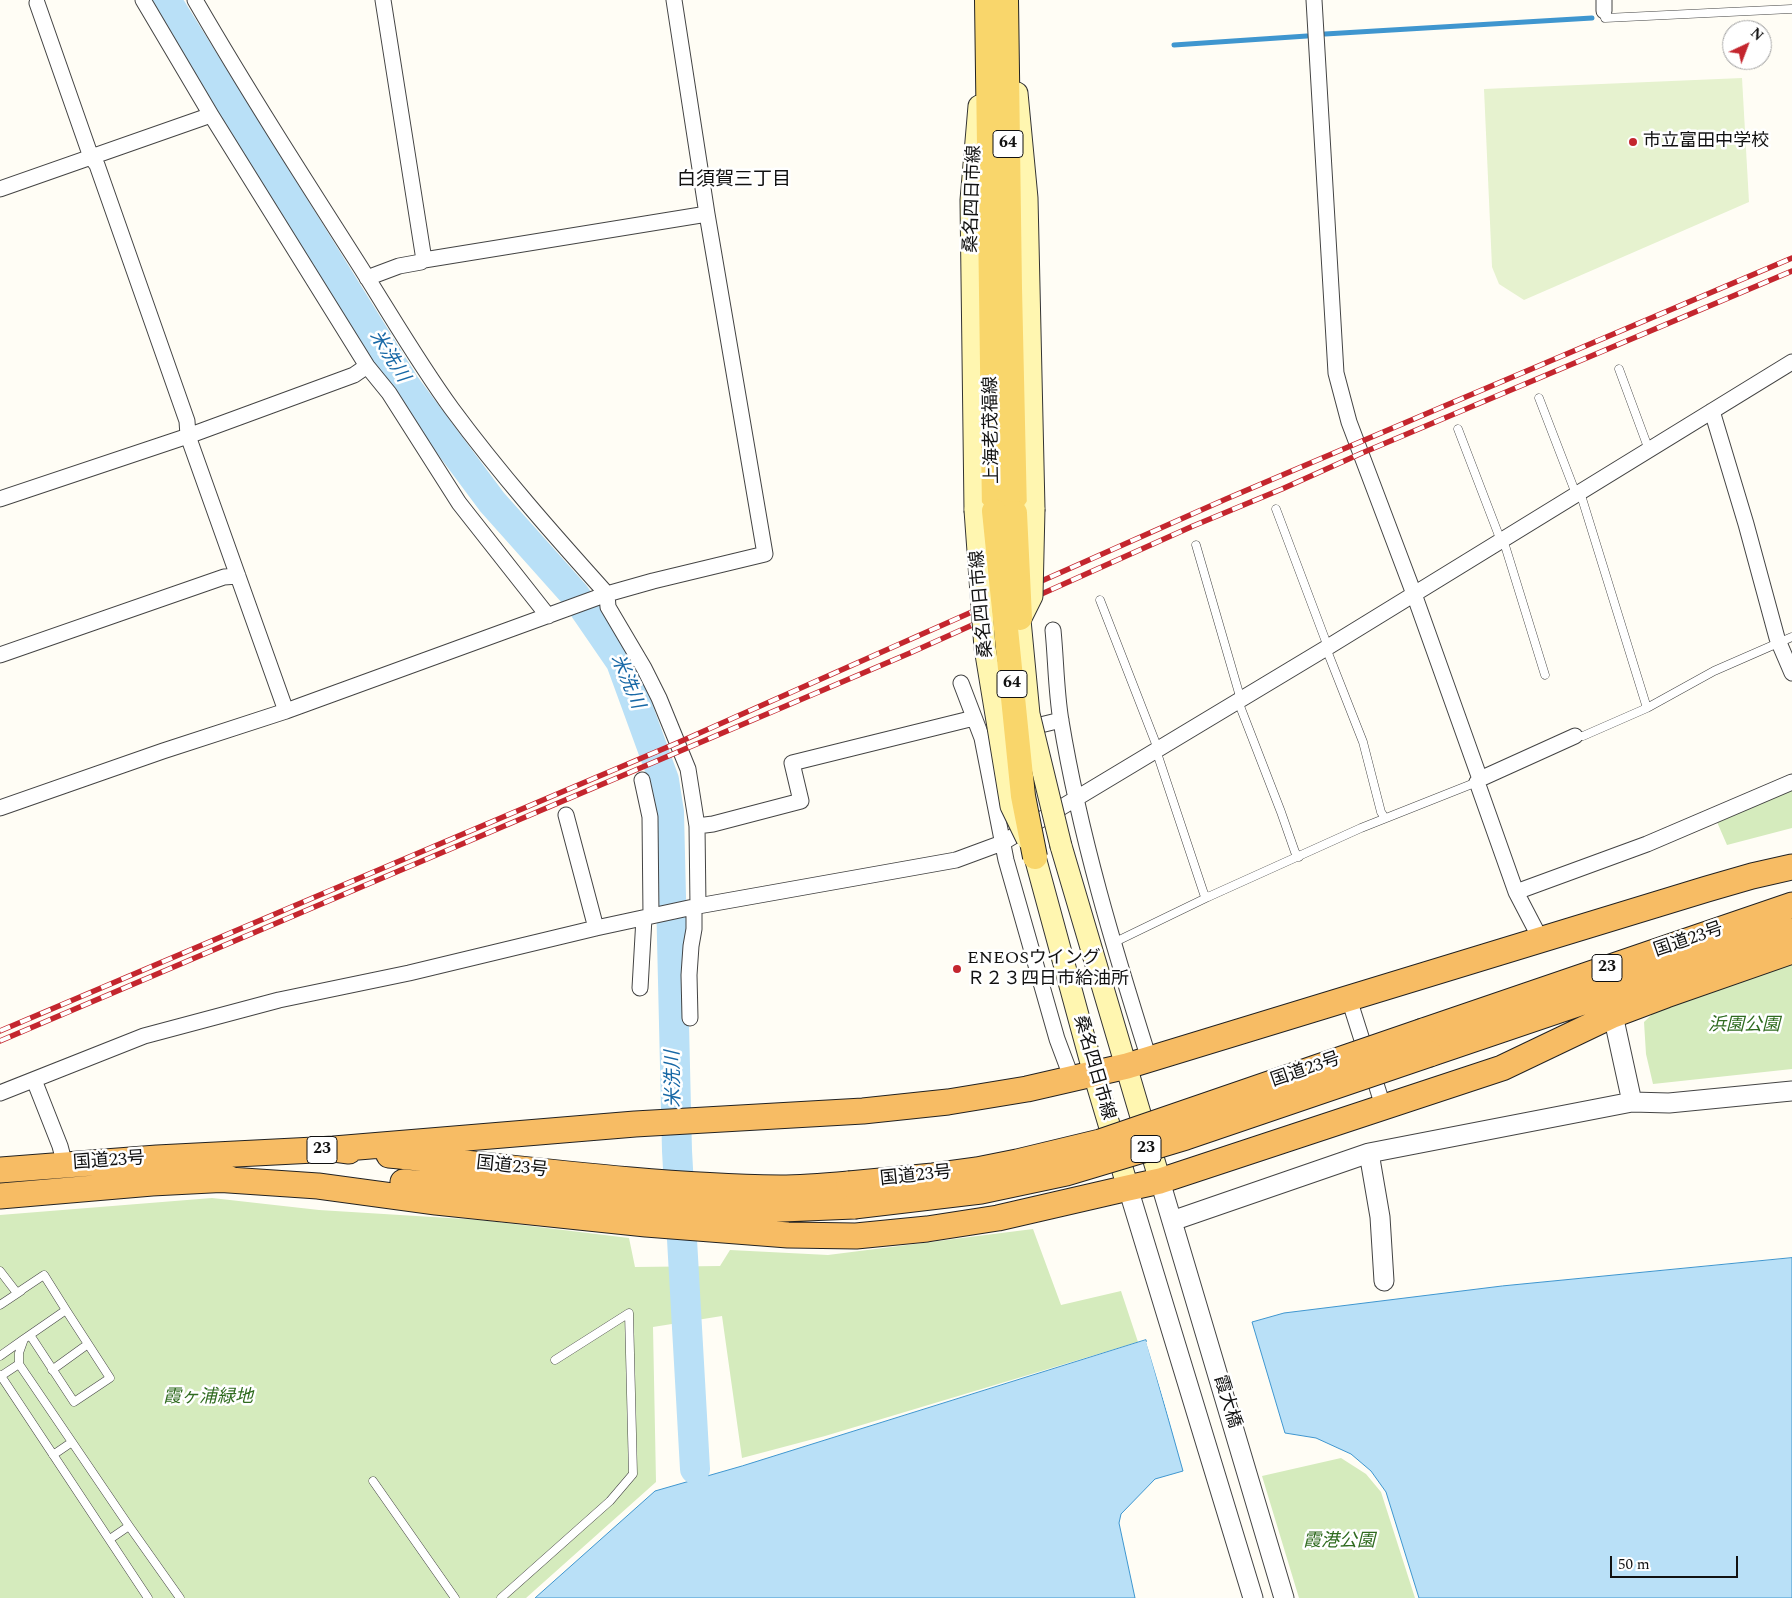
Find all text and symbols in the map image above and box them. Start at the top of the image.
north arrow [1722,20,1772,70]
text: N [1746,23,1768,46]
road number: 64 [993,130,1023,158]
place label: 市立富田中学校 [1643,131,1769,153]
marker: 市立富田中学校 [1627,136,1639,148]
street label: 桑名四日市線 [961,145,987,253]
district label: 白須賀三丁目 [677,170,791,192]
water label: 米洗川 [363,327,413,387]
street label: 上海老茂福線 [981,376,1005,484]
street label: 桑名四日市線 [968,549,998,659]
water label: 米洗川 [604,651,648,713]
road number: 64 [997,671,1027,698]
street label: 国道23号 [1651,919,1727,963]
place label: ENEOSウイング Ｒ２３四日市給油所 [967,948,1129,991]
road number: 23 [1592,954,1622,981]
marker: ENEOSウイング Ｒ２３四日市給油所 [951,963,963,975]
street label: 桑名四日市線 [1068,1013,1118,1123]
park label: 浜園公園 [1708,1015,1780,1037]
street label: 国道23号 [1268,1049,1344,1093]
water label: 米洗川 [663,1050,687,1108]
road number: 23 [307,1136,337,1164]
road number: 23 [1131,1136,1161,1162]
street label: 国道23号 [72,1149,146,1175]
street label: 国道23号 [475,1153,549,1183]
street label: 国道23号 [879,1162,953,1192]
street label: 霞大橋 [1208,1373,1244,1431]
park label: 霞ヶ浦緑地 [163,1387,253,1409]
park label: 霞港公園 [1303,1531,1375,1553]
scale bar [1612,1546,1740,1578]
text: 50 m [1618,1553,1650,1576]

